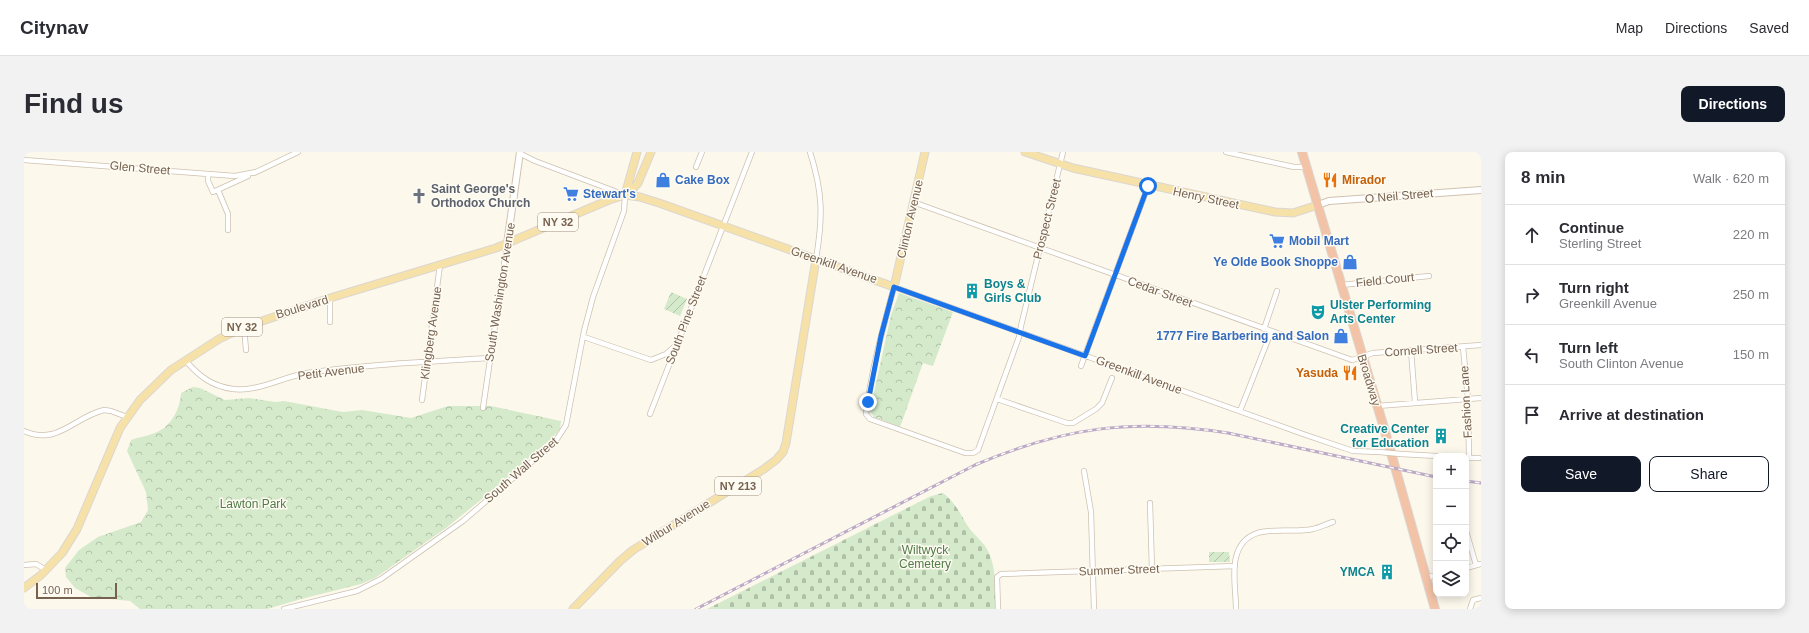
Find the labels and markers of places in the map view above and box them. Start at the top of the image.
shop icon: Cake Box [654,171,672,189]
restaurant icon: Mirador [1321,171,1339,189]
place label: Cake Box [675,173,730,187]
place label: Mirador [1342,173,1386,187]
place label: Saint George's Orthodox Church [431,182,530,210]
supermarket icon: Stewart's [562,185,580,203]
church icon: Saint George's Orthodox Church [410,187,428,205]
place label: Stewart's [583,187,636,201]
supermarket icon: Mobil Mart [1268,232,1286,250]
place label: Mobil Mart [1289,234,1349,248]
shop icon: Ye Olde Book Shoppe [1341,253,1359,271]
place label: Ye Olde Book Shoppe [1213,255,1338,269]
place label: Boys & Girls Club [984,277,1041,305]
building icon: Boys & Girls Club [963,282,981,300]
place label: Ulster Performing Arts Center [1330,298,1431,326]
theatre icon: Ulster Performing Arts Center [1309,303,1327,321]
shop icon: 1777 Fire Barbering and Salon [1332,327,1350,345]
place label: 1777 Fire Barbering and Salon [1156,329,1329,343]
restaurant icon: Yasuda [1341,364,1359,382]
place label: Yasuda [1296,366,1338,380]
place label: Creative Center for Education [1340,422,1429,450]
building icon: Creative Center for Education [1432,427,1450,445]
building icon: YMCA [1378,563,1396,581]
place label: YMCA [1340,565,1375,579]

